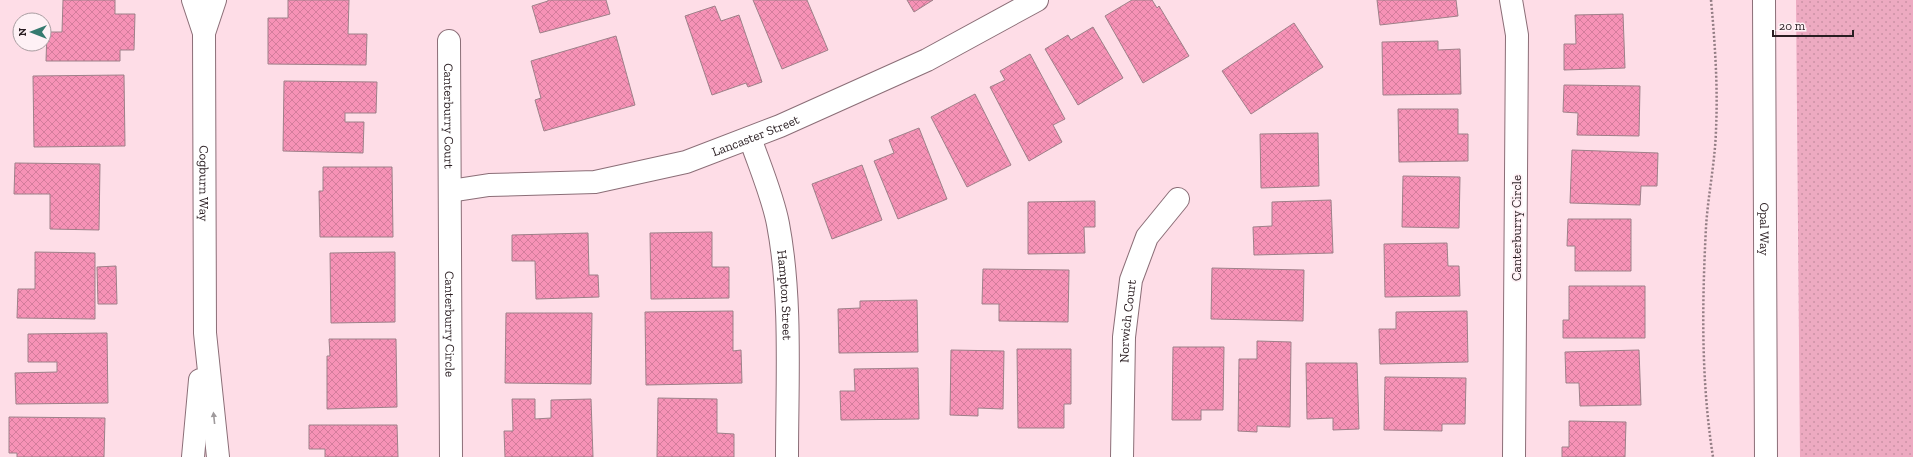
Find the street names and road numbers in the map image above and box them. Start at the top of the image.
street label: Canterburry Court [441,63,457,169]
street label: Lancaster Street [710,111,802,159]
street label: Cogburn Way [196,145,212,222]
street label: Canterburry Circle [1509,175,1524,281]
street label: Opal Way [1757,202,1772,256]
street label: Hampton Street [774,249,795,340]
street label: Canterburry Circle [442,271,458,377]
street label: Norwich Court [1117,278,1139,363]

